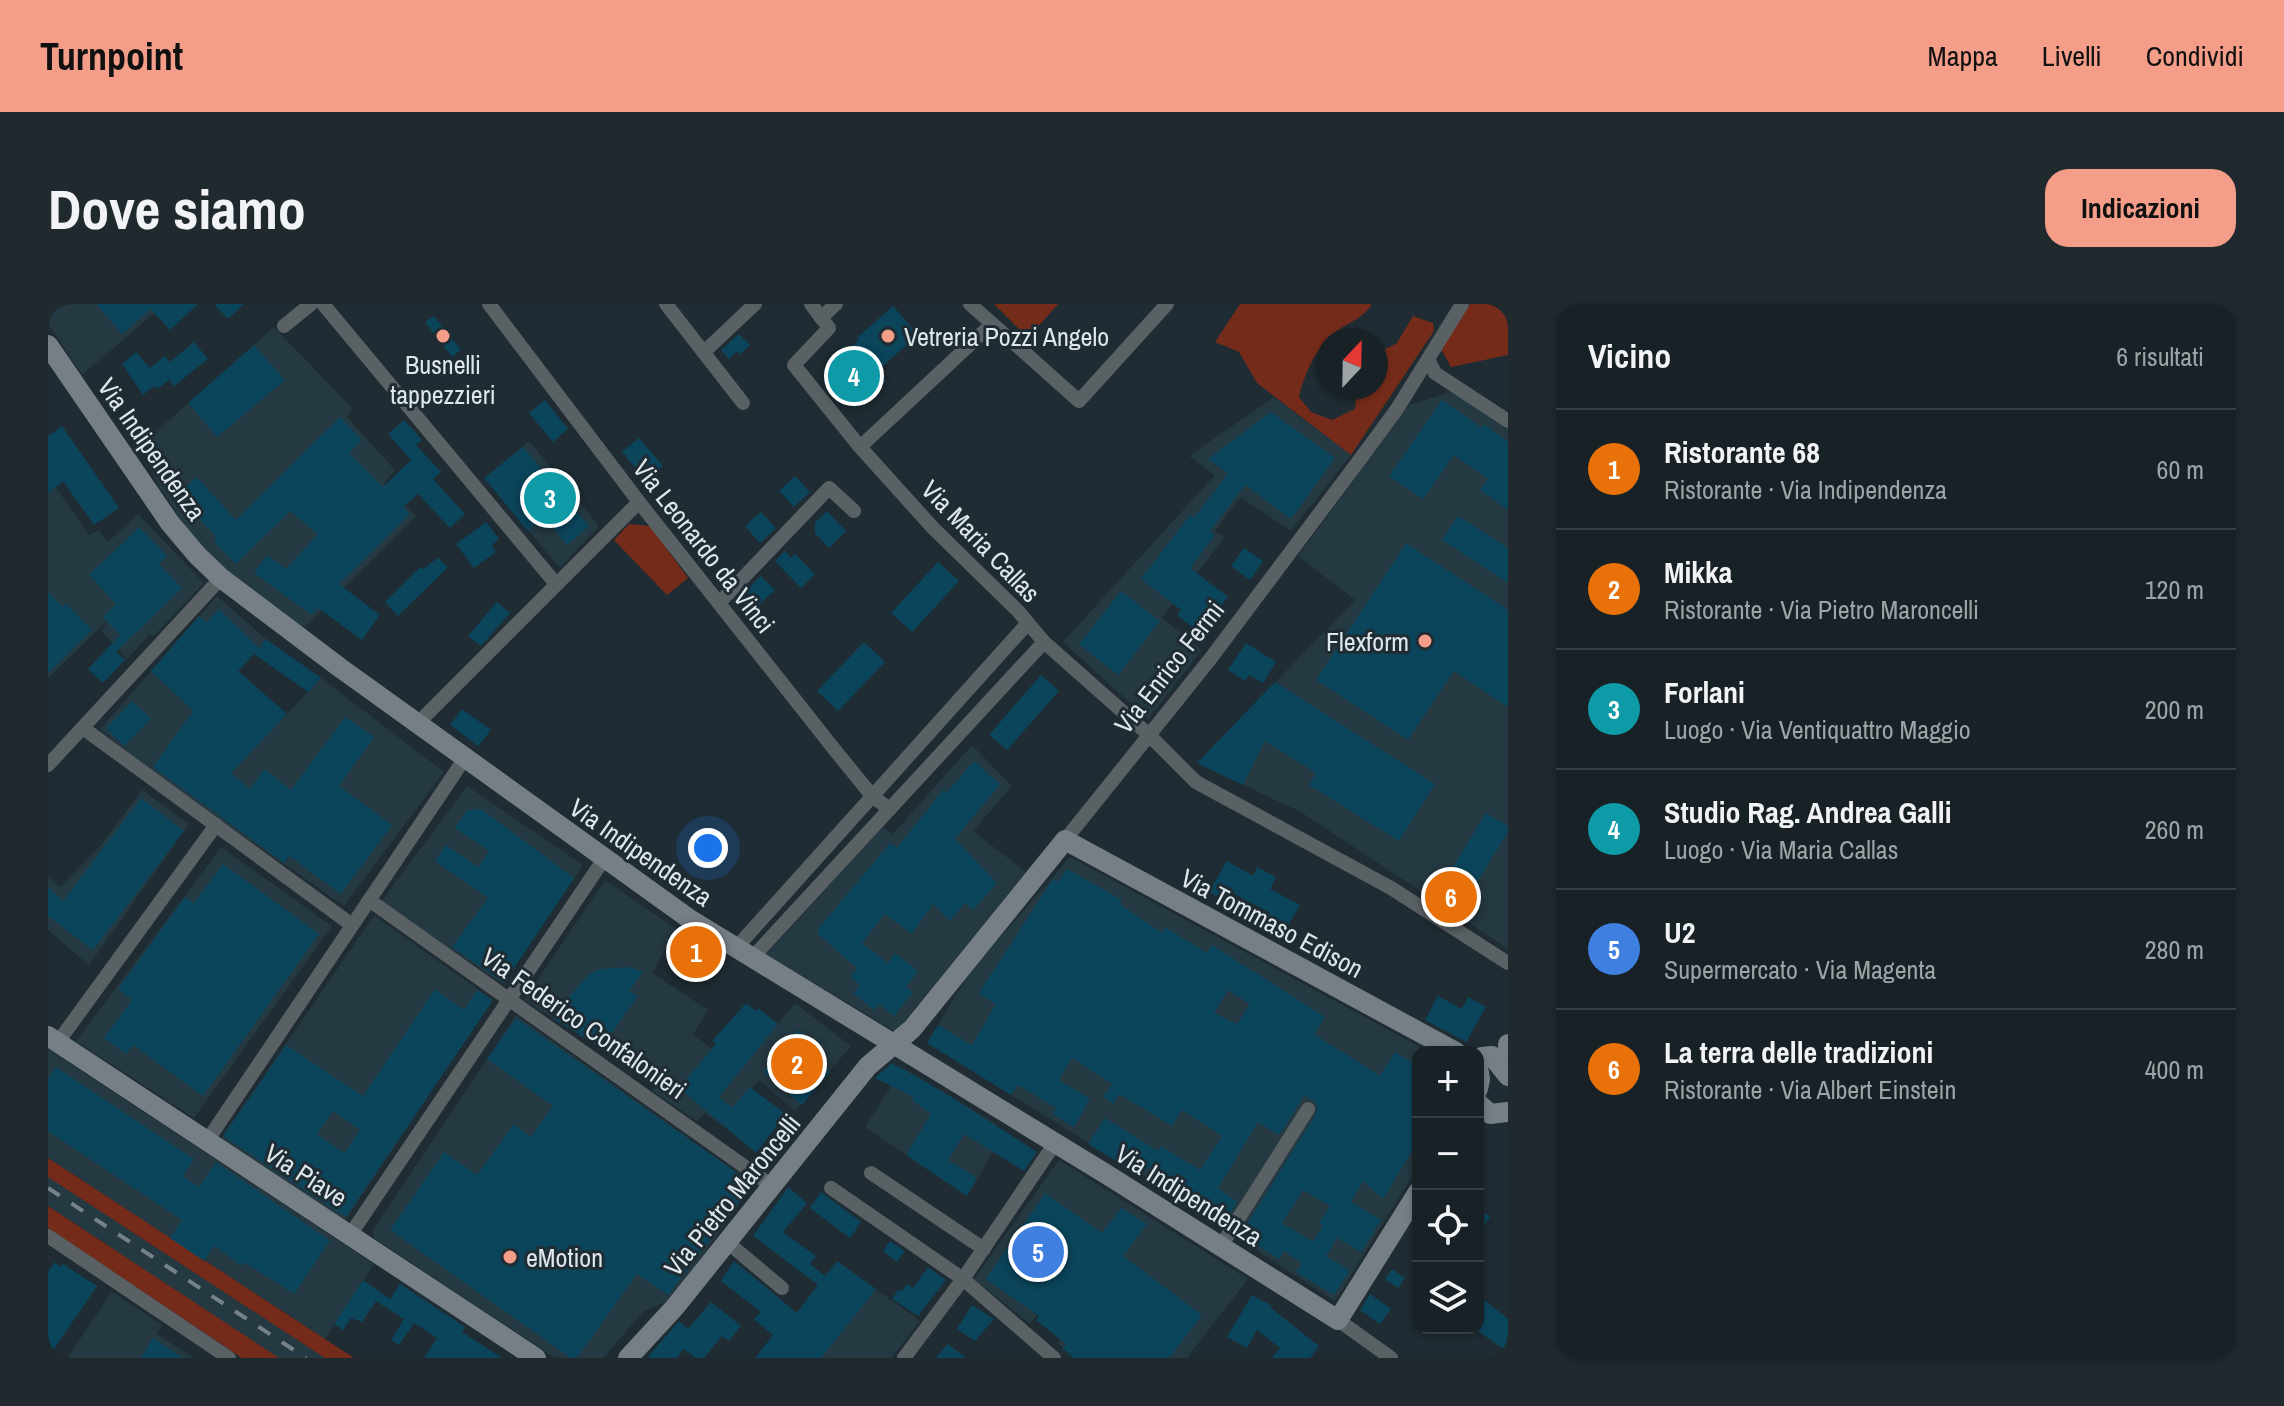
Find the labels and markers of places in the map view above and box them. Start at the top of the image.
place label: Vetreria Pozzi Angelo [904,319,1109,354]
marker: Busnelli tappezzieri [434,327,452,345]
marker: Vetreria Pozzi Angelo [879,327,897,345]
pin: 4 [828,346,880,406]
place label: Busnelli tappezzieri [390,347,496,412]
pin: 3 [524,468,576,528]
place label: Flexform [1326,624,1409,659]
marker: Flexform [1416,632,1434,650]
pin: 6 [1425,867,1477,927]
pin: 1 [670,922,722,982]
pin: 2 [771,1034,823,1094]
pin: 5 [1012,1222,1064,1282]
place label: eMotion [526,1240,603,1275]
marker: eMotion [501,1248,519,1266]

